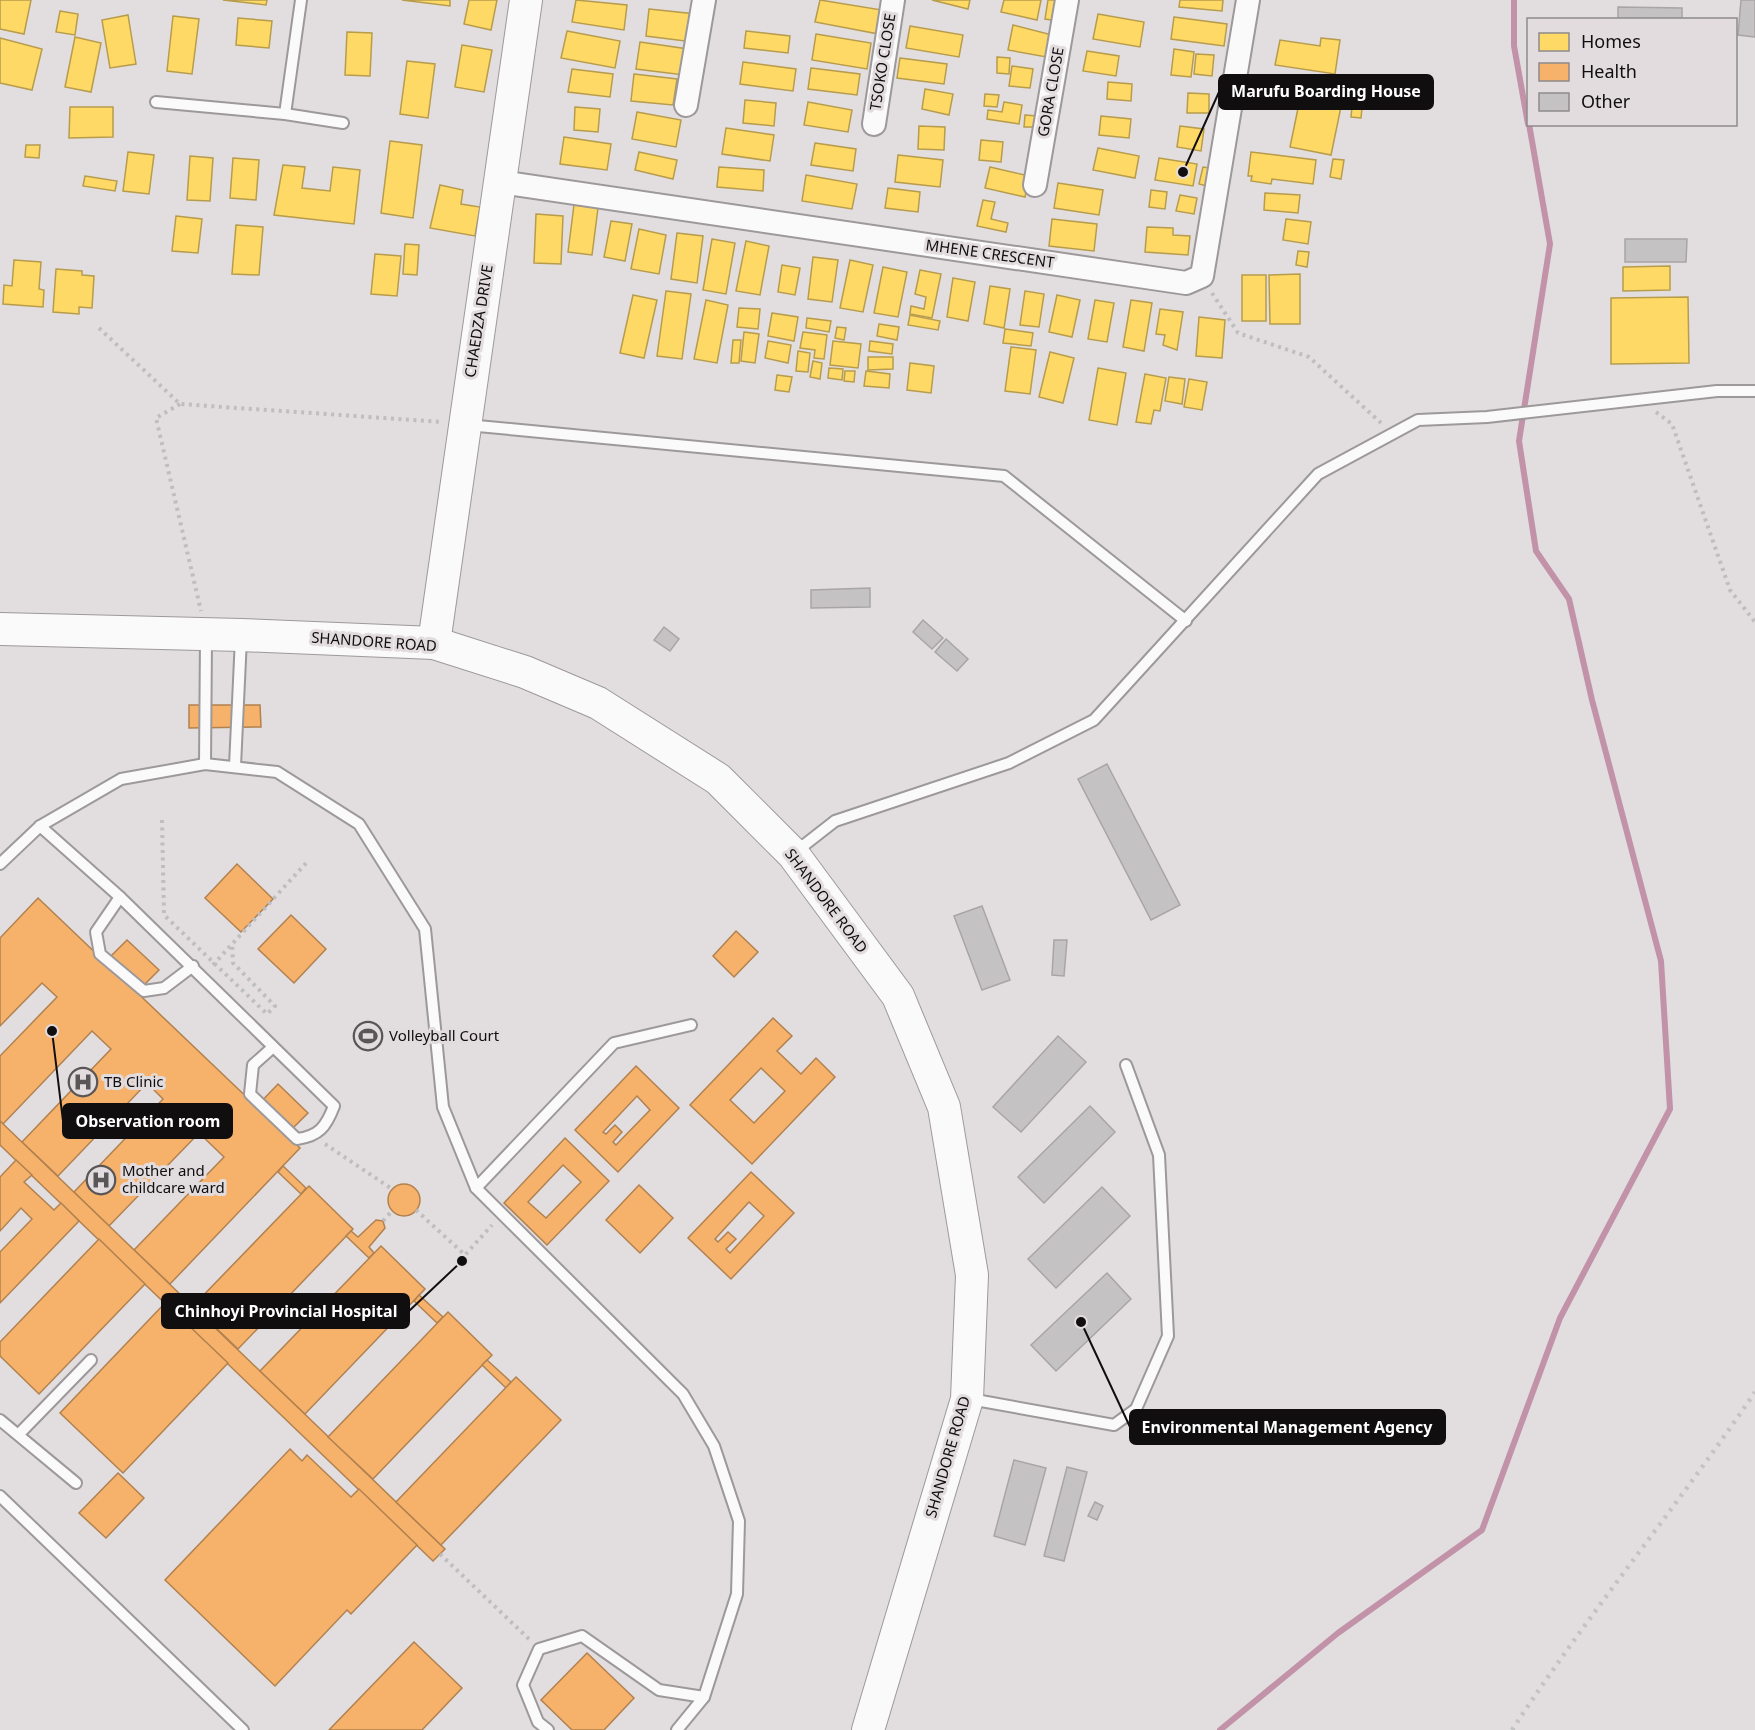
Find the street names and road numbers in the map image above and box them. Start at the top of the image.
street label: TSOKO CLOSE [864,12,900,112]
street label: GORA CLOSE [1032,45,1068,138]
street label: MHENE CRESCENT [925,234,1056,272]
street label: CHAEDZA DRIVE [459,263,497,379]
street label: SHANDORE ROAD [311,627,438,655]
street label: SHANDORE ROAD [781,844,873,957]
street label: SHANDORE ROAD [920,1393,974,1520]

